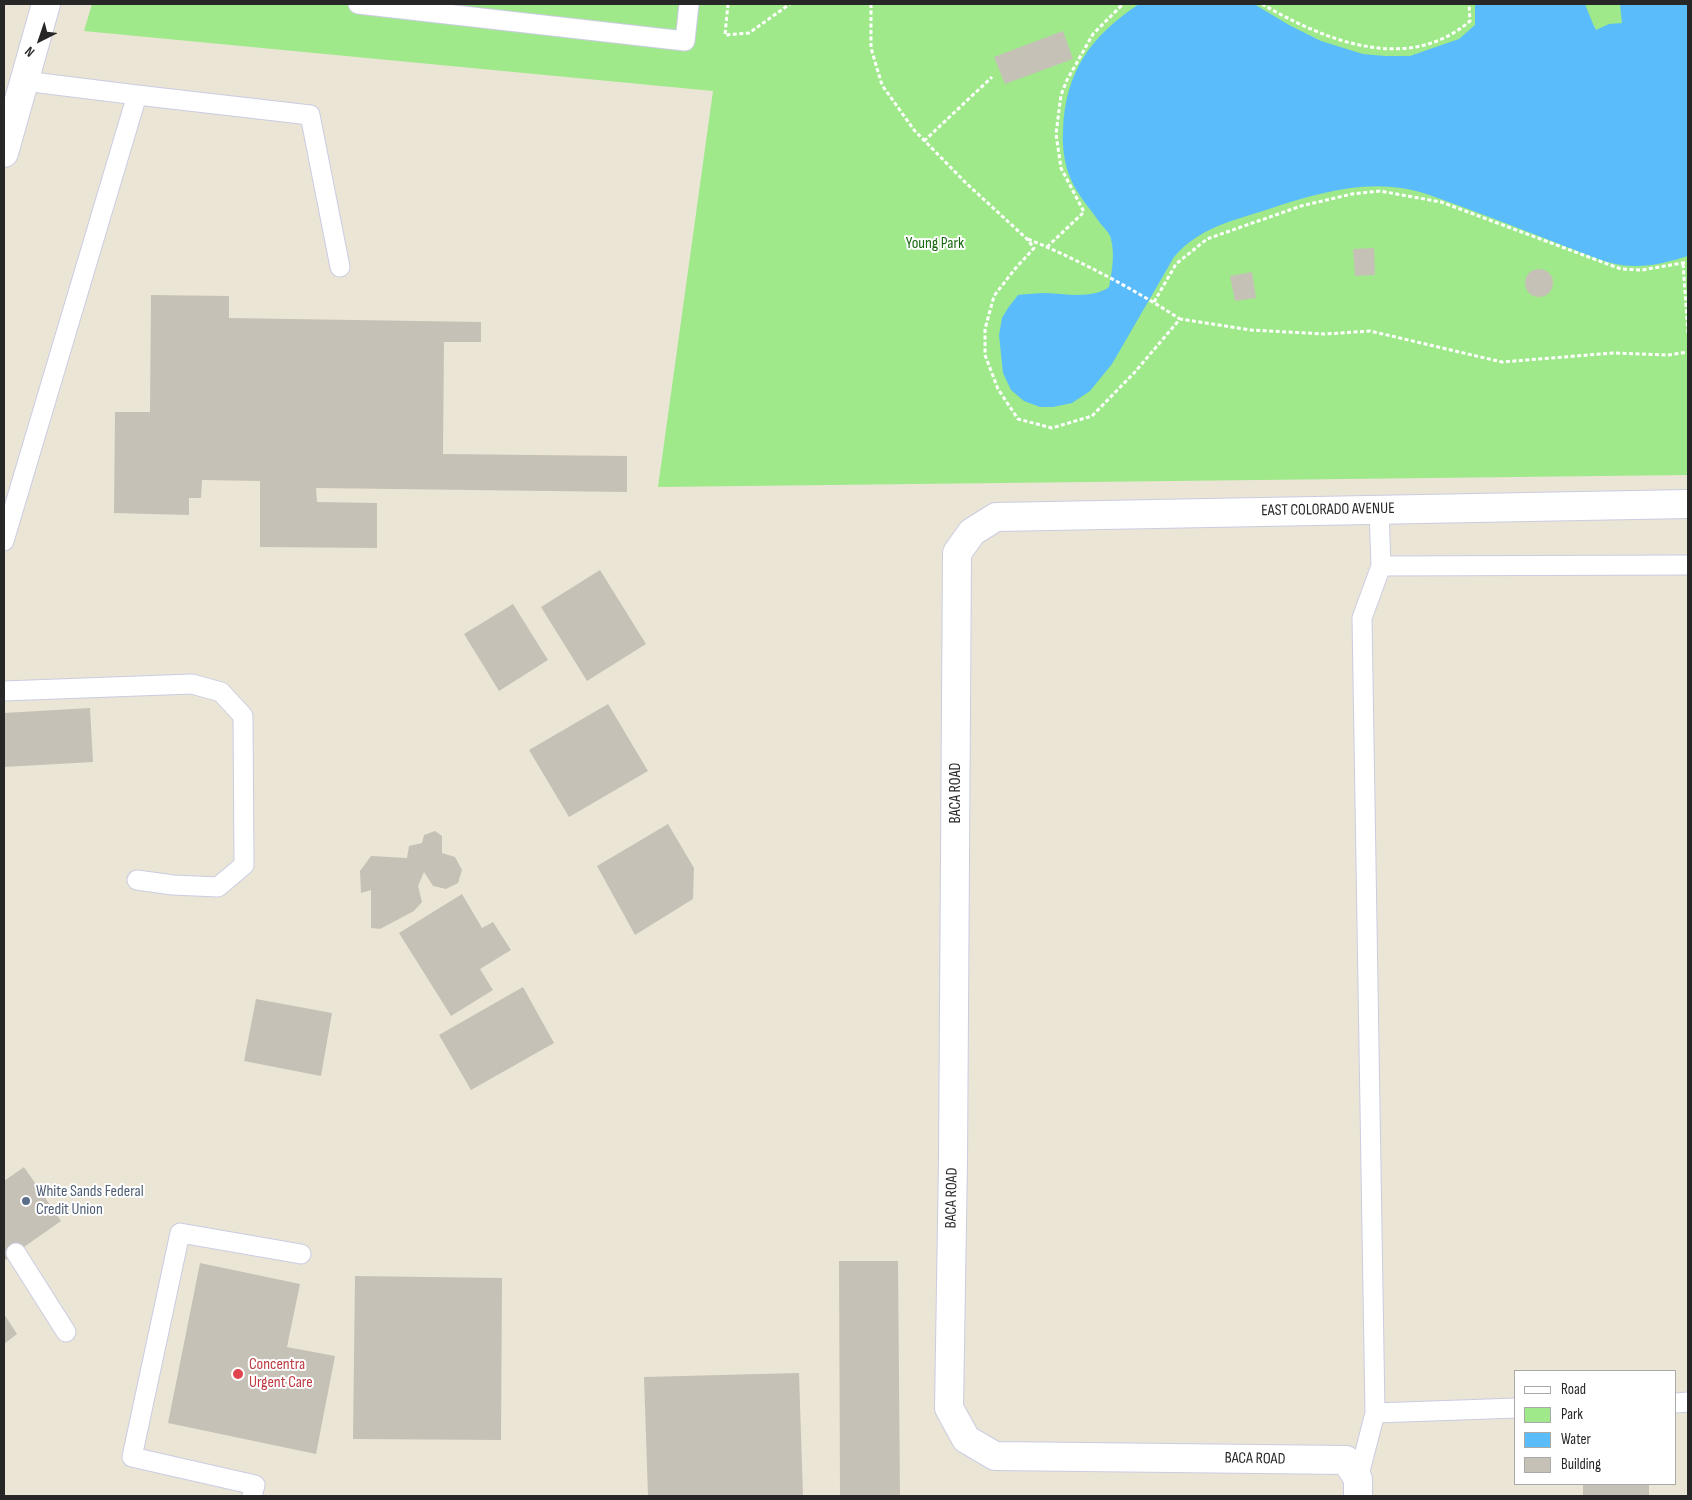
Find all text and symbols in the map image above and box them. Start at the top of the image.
north arrow [15,15,65,65]
text: N [21,43,38,61]
park label: Young Park [906,234,964,254]
street label: EAST COLORADO AVENUE [1261,499,1395,521]
street label: BACA ROAD [946,763,966,823]
street label: BACA ROAD [942,1167,962,1229]
place label: White Sands Federal Credit Union [36,1182,144,1220]
marker: White Sands Federal Credit Union [20,1195,32,1207]
place label: Concentra Urgent Care [249,1355,313,1393]
marker: Concentra Urgent Care [231,1367,245,1381]
legend [1514,1370,1677,1485]
text: Road [1561,1380,1586,1399]
text: Park [1561,1405,1583,1424]
text: Water [1561,1430,1591,1449]
street label: BACA ROAD [1224,1449,1286,1469]
text: Building [1561,1455,1601,1474]

